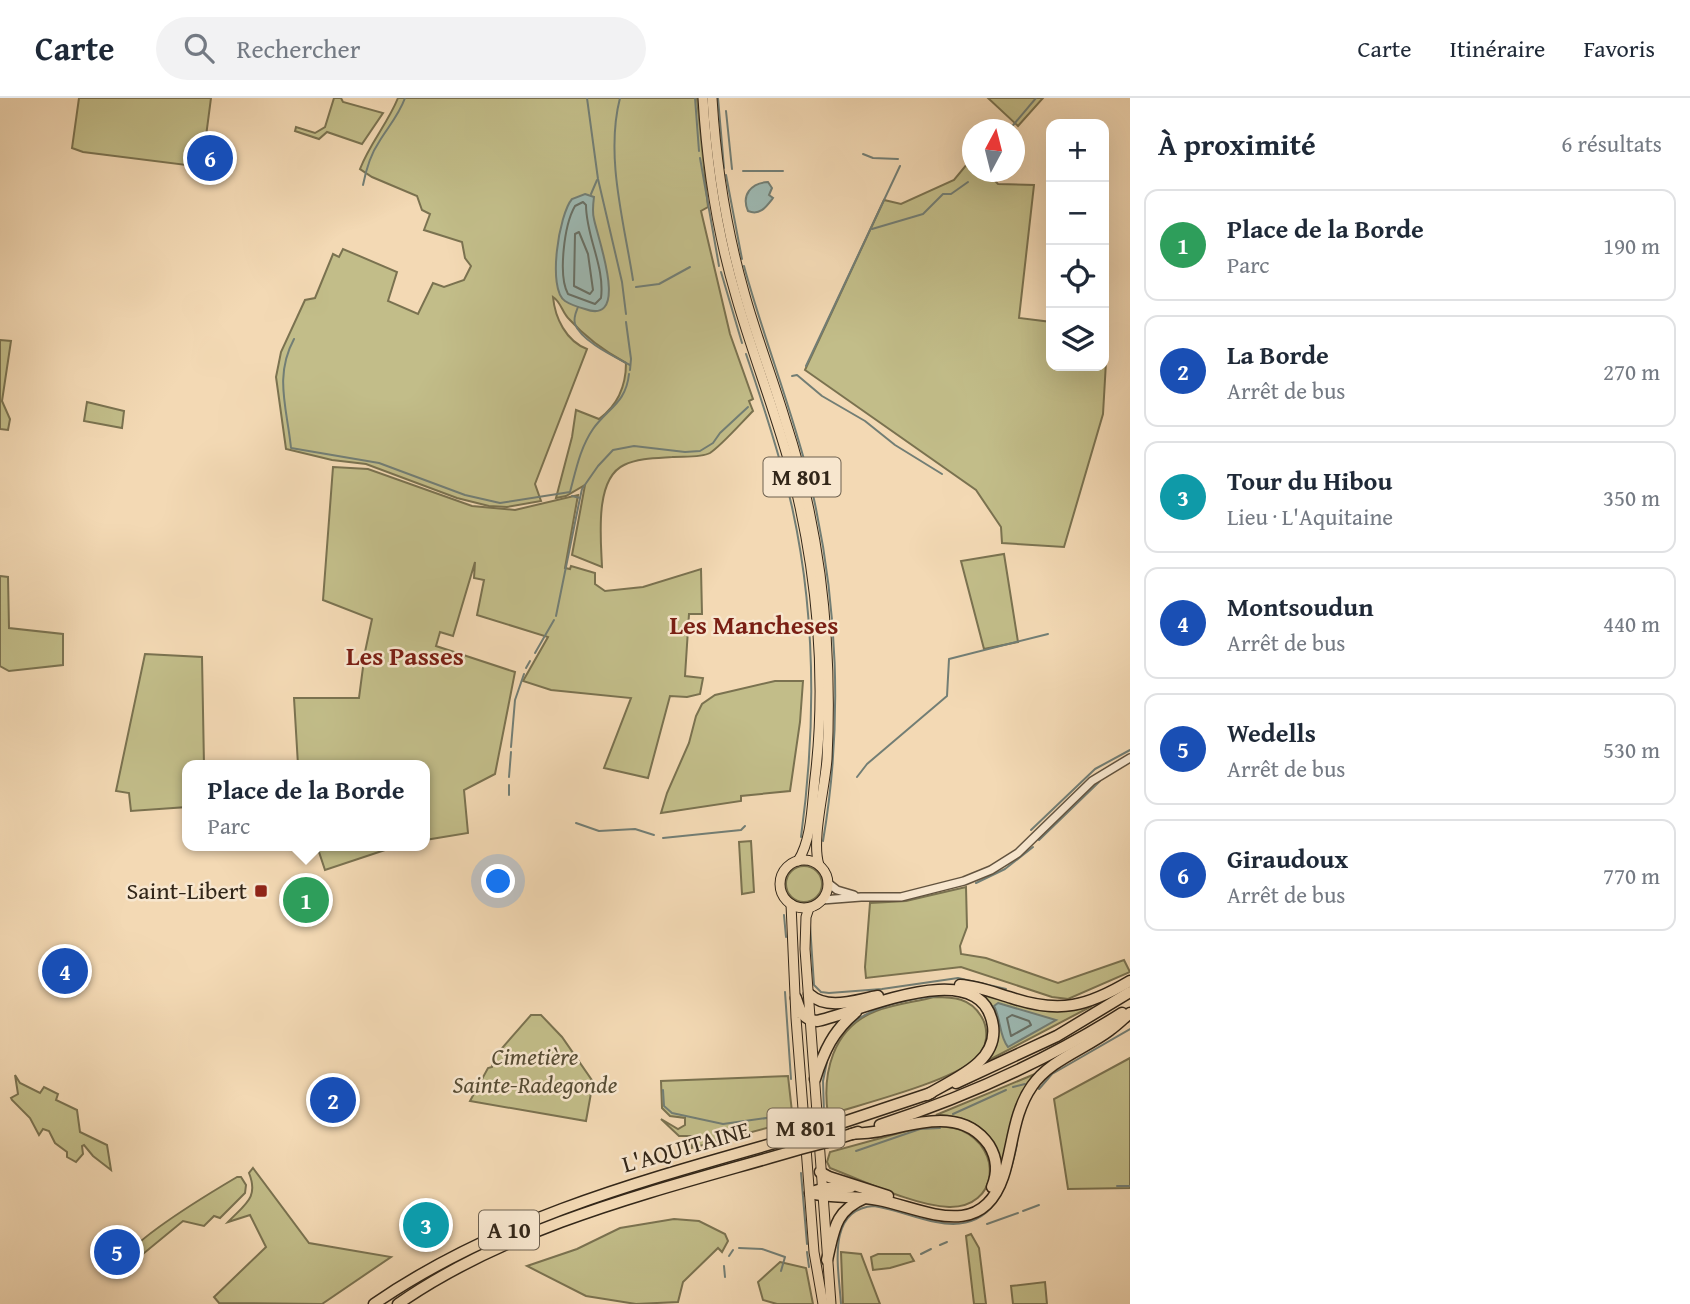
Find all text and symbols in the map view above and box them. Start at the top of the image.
search box [156,17,646,80]
text: Carte [35,24,114,72]
icon: search [180,29,218,67]
text: Rechercher [236,29,361,68]
text: Carte [1358,31,1412,66]
text: Itinéraire [1450,31,1545,66]
text: Favoris [1583,31,1655,66]
north arrow [962,119,1025,182]
map controls [1046,119,1109,371]
button: + [1046,119,1109,182]
text: À proximité [1158,122,1316,166]
text: 6 résultats [1561,127,1662,160]
pin: 6 [187,132,233,184]
button: − [1046,182,1109,245]
text: Place de la Borde [1227,209,1424,248]
text: 1 [1177,229,1189,262]
text: 190 m [1603,229,1660,262]
button: locate [1046,245,1109,308]
text: Parc [1227,248,1270,281]
button: layers [1046,308,1109,371]
text: La Borde [1227,335,1329,374]
text: 2 [1177,355,1189,388]
text: 270 m [1603,355,1660,388]
text: Arrêt de bus [1227,374,1346,407]
road number: M 801 [764,458,840,496]
text: Tour du Hibou [1227,461,1392,500]
text: 3 [1177,481,1189,514]
text: 350 m [1603,481,1660,514]
text: Lieu · L'Aquitaine [1227,500,1393,533]
text: Montsoudun [1227,587,1374,626]
district label: Les Mancheses [669,605,839,644]
text: 4 [1177,607,1189,640]
text: 440 m [1603,607,1660,640]
text: Arrêt de bus [1227,626,1346,659]
district label: Les Passes [346,636,464,675]
text: Wedells [1227,713,1316,752]
text: 5 [1177,733,1189,766]
text: 530 m [1603,733,1660,766]
text: Arrêt de bus [1227,752,1346,785]
popup [182,760,430,851]
text: Place de la Borde [208,770,404,809]
text: Parc [208,809,250,842]
text: Giraudoux [1227,839,1348,878]
text: 6 [1177,859,1189,892]
text: 770 m [1603,859,1660,892]
your location [481,864,515,898]
place label: Saint-Libert [127,873,248,908]
pin: 1 [283,874,329,926]
text: Arrêt de bus [1227,878,1346,911]
marker: Saint-Libert [253,883,269,899]
pin: 4 [42,945,88,997]
park label: Cimetière Sainte-Radegonde [453,1039,618,1102]
pin: 2 [310,1074,356,1126]
road number: M 801 [768,1108,844,1148]
street label: L'AQUITAINE [618,1112,754,1181]
pin: 3 [403,1199,449,1251]
road number: A 10 [479,1210,539,1250]
pin: 5 [94,1226,140,1278]

